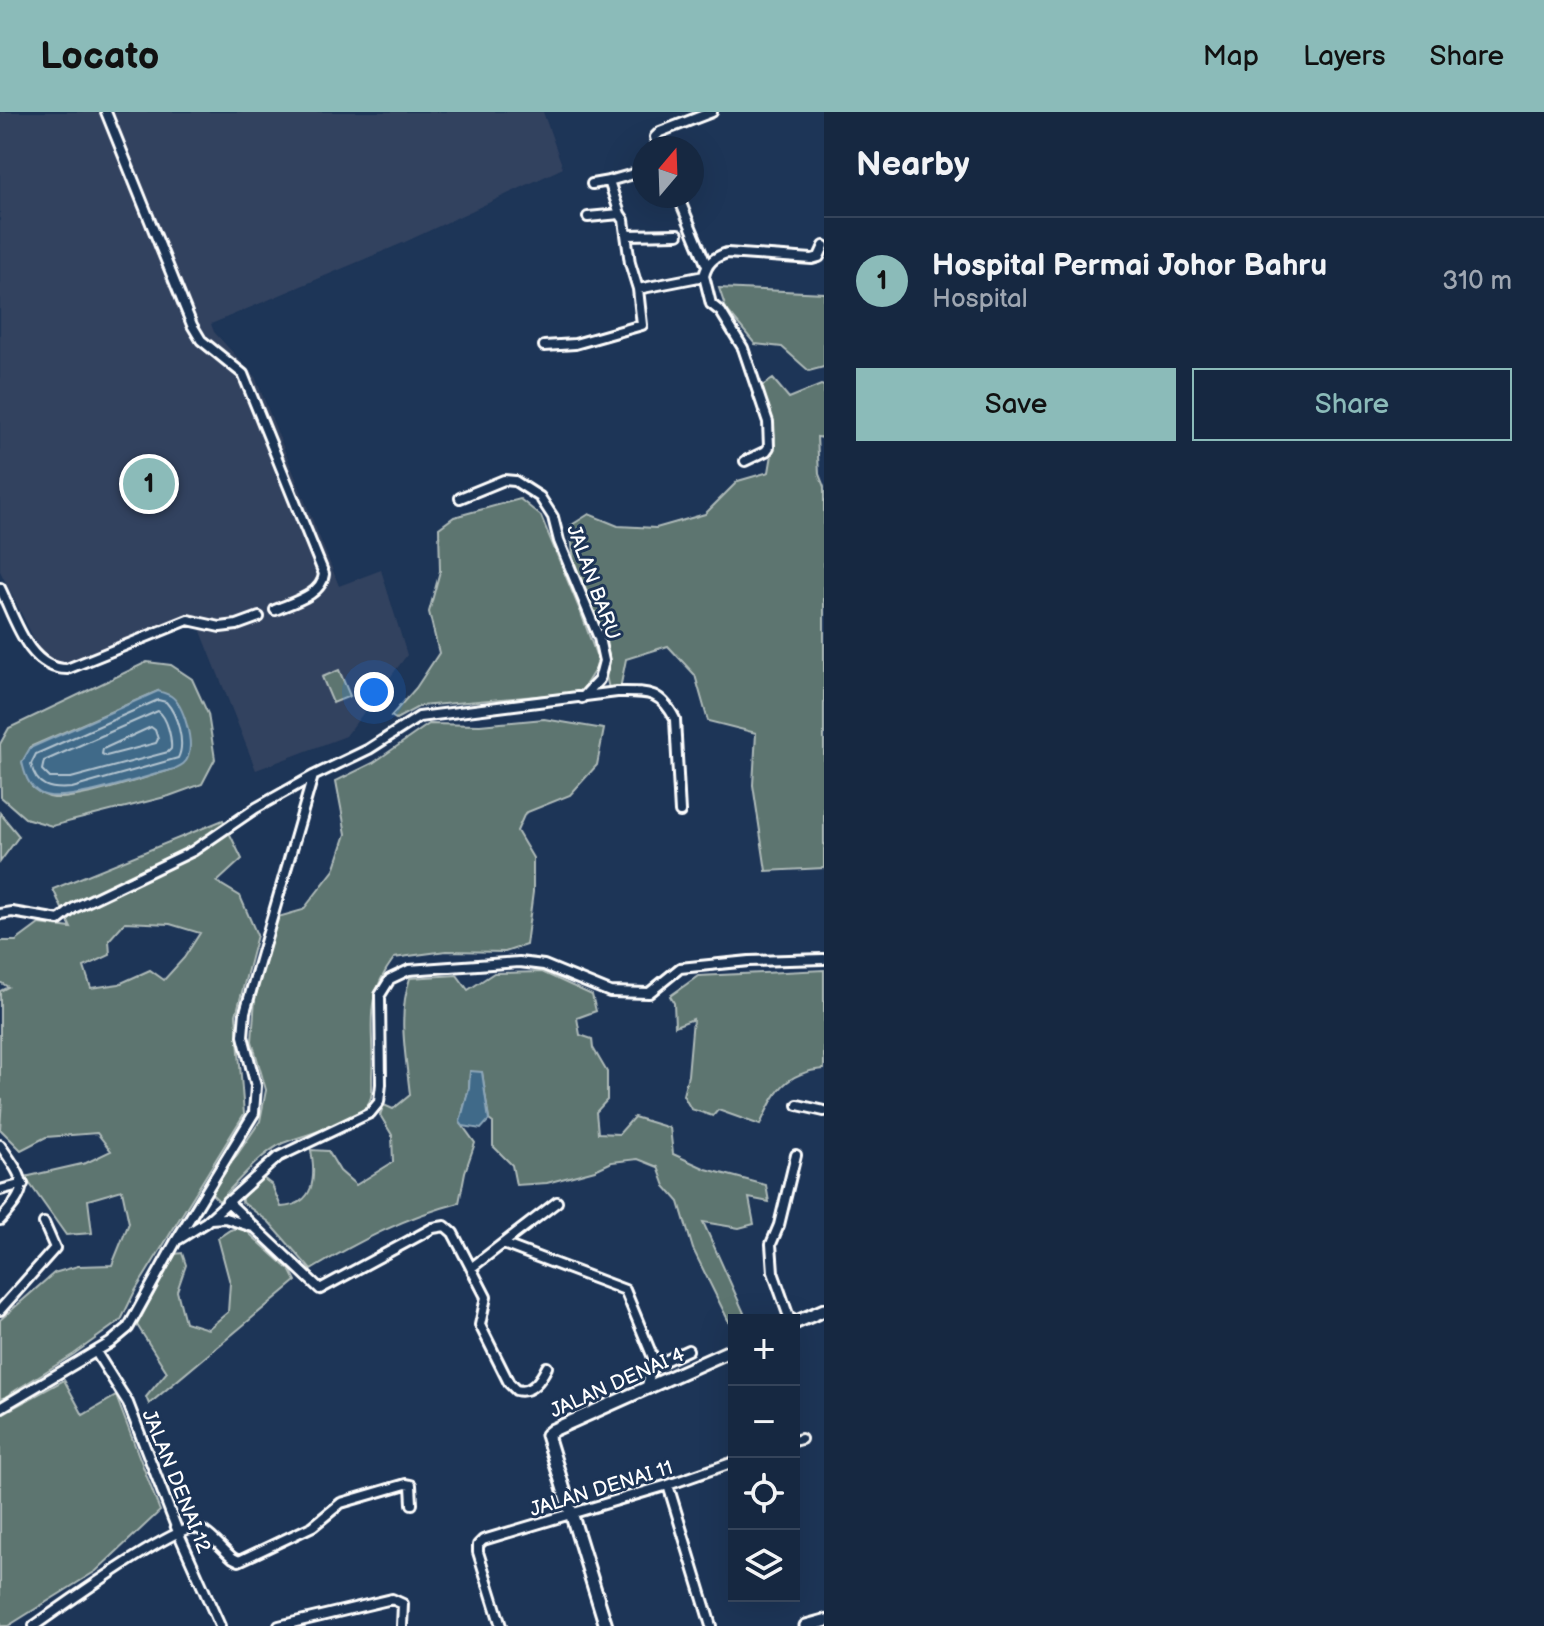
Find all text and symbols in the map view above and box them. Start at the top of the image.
text: Locato [40,34,159,79]
text: Map [1203,40,1259,73]
text: Layers [1303,40,1386,73]
text: Share [1430,40,1504,73]
north arrow [632,136,704,208]
text: Nearby [856,144,970,185]
text: Hospital Permai Johor Bahru [932,248,1327,284]
text: 1 [877,266,887,297]
text: 310 m [1442,266,1512,297]
text: Hospital [932,284,1028,315]
button: Save [856,368,1176,441]
button: Share [1192,368,1512,441]
pin: 1 [123,454,175,514]
street label: JALAN BARU [561,522,625,643]
your location [354,672,394,712]
map controls [728,1314,800,1602]
button: + [728,1314,800,1386]
street label: JALAN DENAI 4 [546,1343,688,1423]
button: − [728,1386,800,1458]
street label: JALAN DENAI 12 [136,1406,216,1557]
street label: JALAN DENAI 11 [527,1456,676,1522]
button: locate [728,1458,800,1530]
button: layers [728,1530,800,1602]

